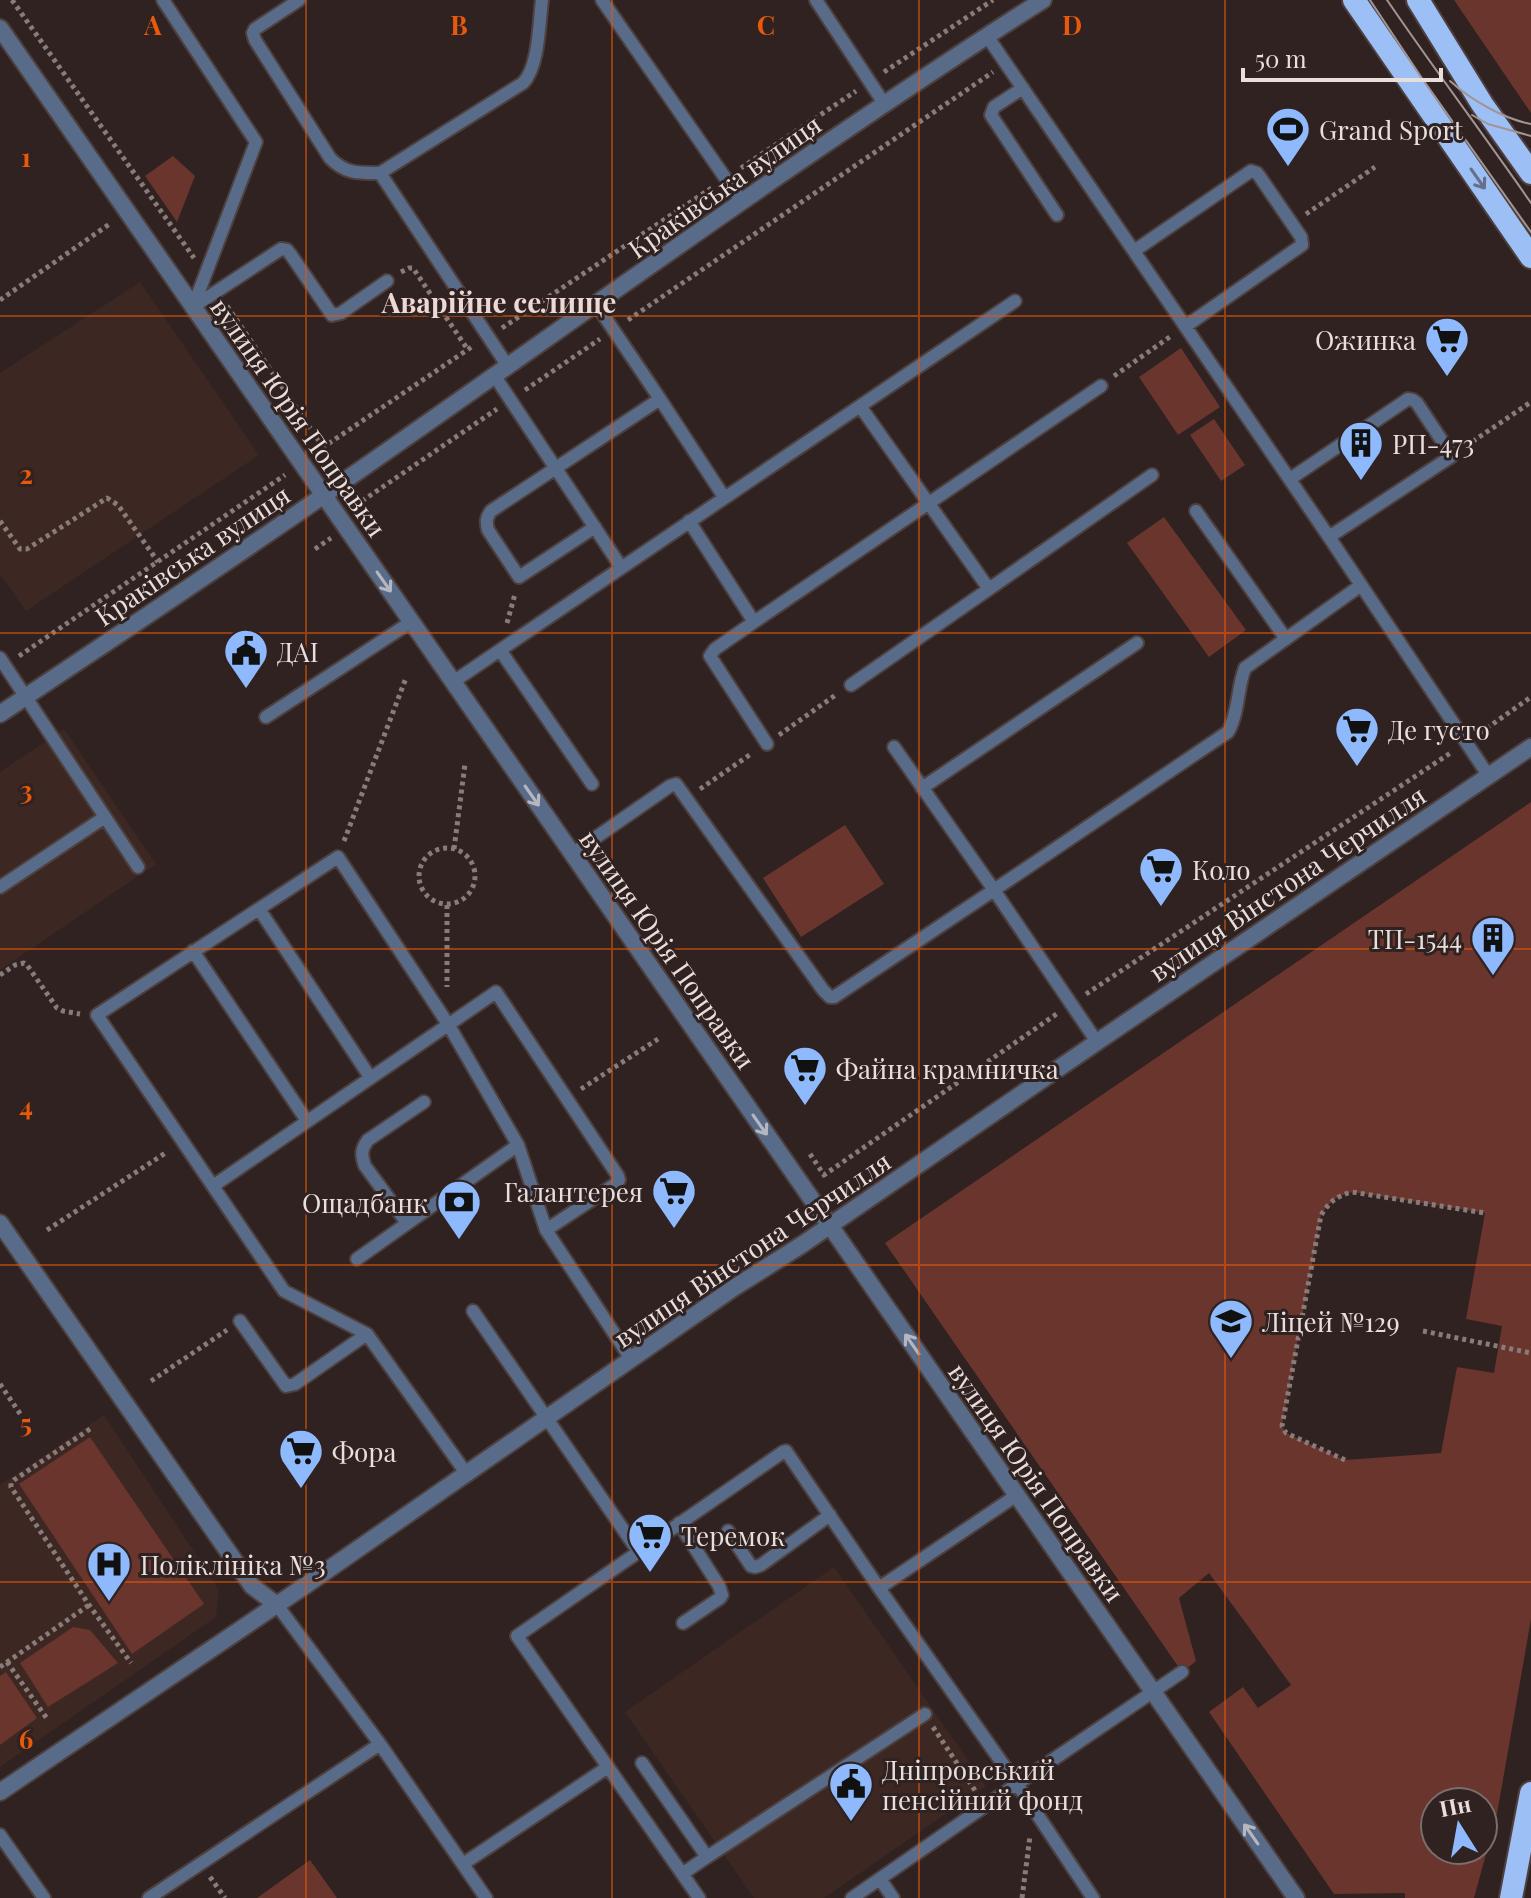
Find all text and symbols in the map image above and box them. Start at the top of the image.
text: A [143,7,162,42]
text: B [450,7,468,42]
text: C [757,7,775,42]
text: D [1062,7,1082,42]
scale bar [1243,32,1441,82]
text: 50 m [1255,42,1307,74]
sports icon: Grand Sport [1264,105,1312,168]
street label: Краківська вулиця [621,106,827,266]
place label: Grand Sport [1319,112,1464,147]
text: 1 [21,139,31,174]
one-way arrow [1470,168,1486,190]
district label: Аварійне селище [381,283,616,320]
street label: вулиця Юрія Поправки [203,291,395,543]
supermarket icon: Ожинка [1423,315,1471,378]
place label: Ожинка [1315,322,1416,357]
building icon: РП-473 [1337,419,1385,482]
place label: РП-473 [1392,426,1474,461]
text: 2 [19,456,33,491]
street label: Краківська вулиця [88,477,296,633]
one-way arrow [376,571,392,593]
public building icon: ДАІ [222,627,270,690]
place label: ДАІ [277,634,319,669]
supermarket icon: Де густо [1333,705,1381,768]
place label: Де густо [1388,712,1490,747]
text: 3 [20,772,32,807]
street label: вулиця Вінстона Черчилля [1142,777,1432,989]
one-way arrow [524,784,540,806]
street label: вулиця Юрія Поправки [572,823,764,1075]
supermarket icon: Коло [1137,845,1185,908]
place label: Коло [1192,852,1251,887]
building icon: ТП-1544 [1469,914,1517,977]
place label: ТП-1544 [1368,921,1462,956]
supermarket icon: Файна крамничка [781,1044,829,1107]
place label: Файна крамничка [836,1051,1059,1086]
text: 4 [19,1088,33,1123]
one-way arrow [752,1113,768,1135]
street label: вулиця Вінстона Черчилля [607,1143,897,1355]
supermarket icon: Галантерея [650,1167,698,1230]
place label: Галантерея [504,1174,643,1209]
bank icon: Ощадбанк [435,1178,483,1241]
place label: Ощадбанк [302,1185,428,1220]
school or university icon: Ліцей №129 [1207,1297,1255,1360]
place label: Ліцей №129 [1261,1304,1400,1339]
one-way arrow [904,1334,920,1356]
street label: вулиця Юрія Поправки [941,1356,1133,1608]
text: 5 [20,1405,32,1440]
supermarket icon: Фора [277,1427,325,1490]
place label: Фора [332,1434,396,1469]
supermarket icon: Теремок [626,1511,674,1574]
place label: Теремок [681,1518,785,1553]
hospital icon: Поліклініка №3 [85,1540,133,1603]
place label: Поліклініка №3 [140,1547,326,1582]
text: 6 [19,1721,33,1756]
place label: Дніпровський пенсійний фонд [882,1752,1083,1817]
public building icon: Дніпровський пенсійний фонд [827,1760,875,1823]
north arrow [1419,1786,1499,1866]
text: Пн [1437,1788,1473,1823]
one-way arrow [1243,1823,1259,1845]

